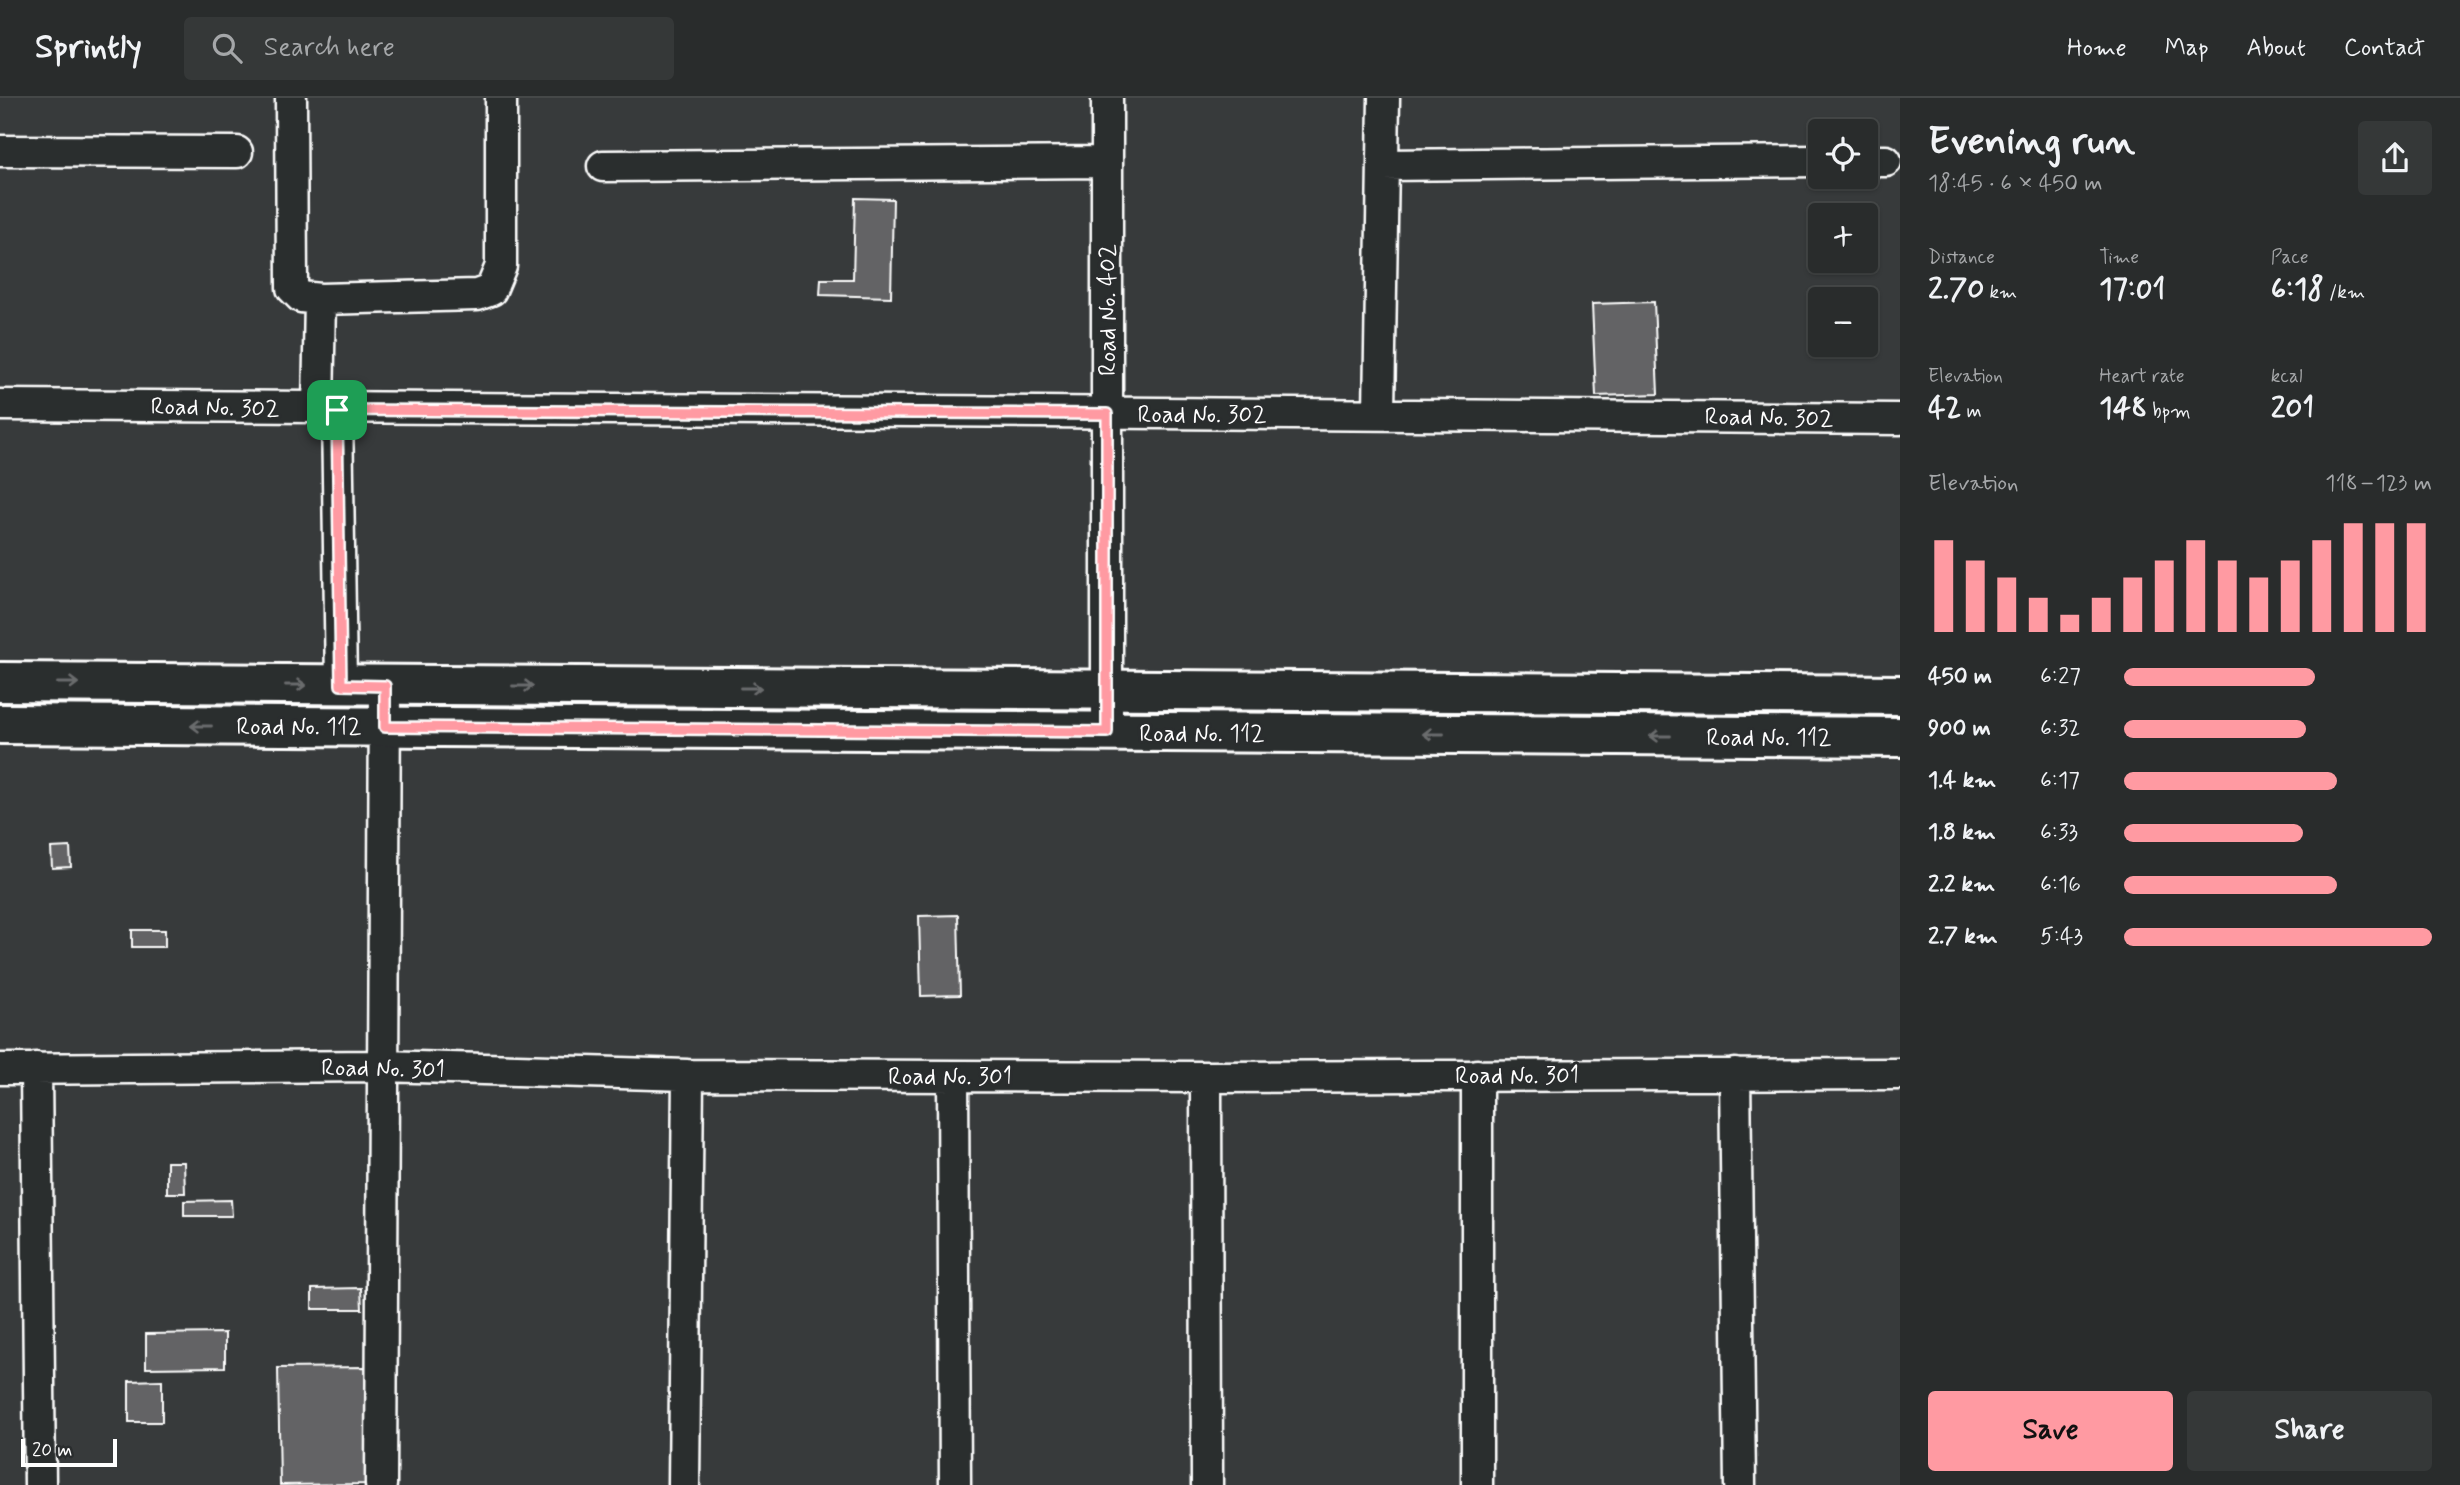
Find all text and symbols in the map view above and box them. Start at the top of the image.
search box [184,17,674,80]
text: Sprintly [35,26,142,70]
icon: search [208,29,246,67]
text: Search here [264,31,395,65]
text: Home [2067,33,2127,64]
text: Map [2165,33,2209,64]
text: About [2247,33,2306,64]
text: Contact [2344,33,2425,64]
text: Evening run [1928,118,2135,167]
map controls [1808,119,1878,357]
button: locate [1808,119,1878,189]
button: share [2358,121,2432,195]
text: 18:45 · 6 × 450 m [1928,169,2103,199]
button: + [1808,203,1878,273]
street label: Road No. 402 [1093,244,1124,376]
text: Distance [1928,245,1995,270]
text: Time [2099,245,2139,270]
text: Pace [2271,245,2308,270]
text: 2.70 [1928,270,1984,309]
text: 17:01 [2099,270,2166,309]
text: 6:18 [2271,270,2324,309]
text: km [1984,280,2017,305]
text: /km [2324,280,2365,305]
button: − [1808,287,1878,357]
text: Elevation [1928,364,2003,389]
text: Heart rate [2099,364,2185,389]
text: kcal [2271,364,2303,389]
pin [307,380,367,440]
text: 42 [1928,389,1961,428]
text: 148 [2099,389,2147,428]
text: 201 [2271,389,2314,428]
icon: arrive [318,391,356,429]
street label: Road No. 302 [150,392,280,425]
text: m [1961,399,1982,424]
text: bpm [2147,399,2191,424]
street label: Road No. 302 [1138,400,1266,431]
street label: Road No. 302 [1704,402,1834,435]
text: Elevation [1928,469,2019,499]
text: 118–123 m [2325,469,2432,499]
text: 450 m [1928,662,1992,692]
text: 6:27 [2040,662,2081,692]
one-way arrow [56,676,79,690]
one-way arrow [284,678,307,692]
one-way arrow [511,680,534,693]
one-way arrow [739,681,762,695]
street label: Road No. 112 [236,712,362,743]
text: 900 m [1928,714,1991,744]
text: 6:32 [2040,714,2080,744]
one-way arrow [190,719,213,733]
street label: Road No. 112 [1139,719,1265,750]
street label: Road No. 112 [1706,723,1832,754]
one-way arrow [1422,727,1445,741]
one-way arrow [1649,729,1672,743]
text: 1.4 km [1928,766,1996,796]
text: 6:17 [2040,766,2080,796]
text: 1.8 km [1928,818,1996,848]
text: 6:33 [2040,818,2078,848]
text: 2.2 km [1928,870,1995,900]
text: 6:16 [2040,870,2081,900]
text: 2.7 km [1928,922,1998,952]
text: 5:43 [2040,922,2083,952]
street label: Road No. 301 [321,1053,445,1086]
street label: Road No. 301 [1455,1061,1579,1092]
street label: Road No. 301 [888,1062,1012,1093]
button: Save [1928,1391,2173,1471]
button: Share [2187,1391,2432,1471]
scale bar [21,1436,117,1468]
text: 20 m [32,1438,72,1463]

